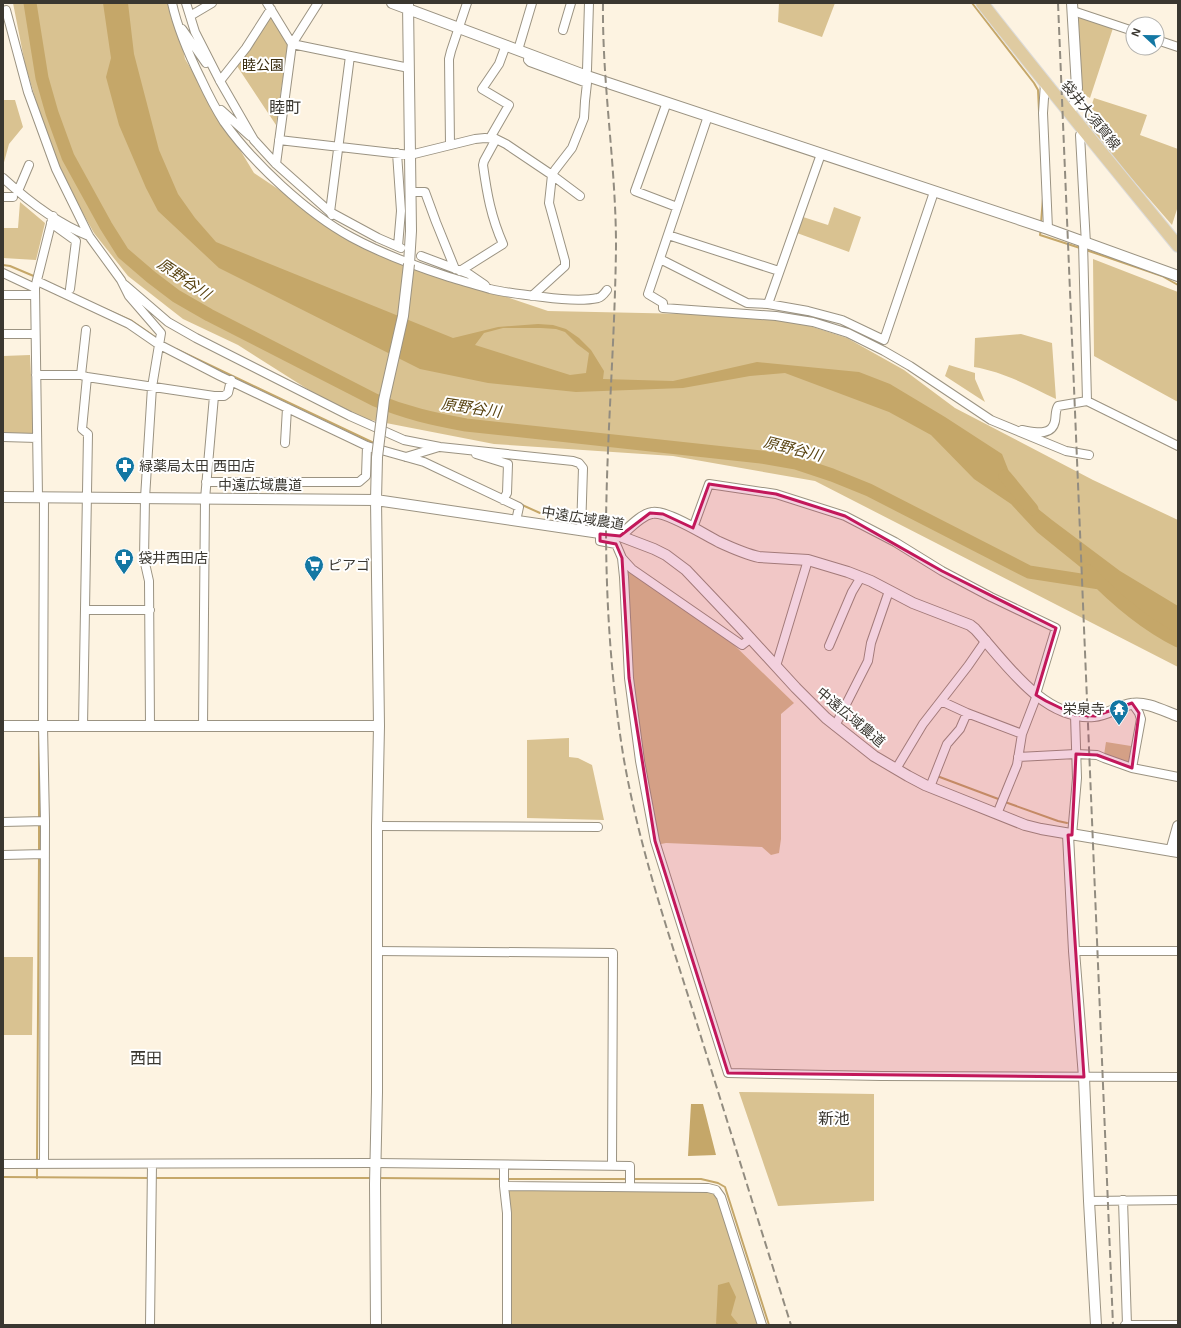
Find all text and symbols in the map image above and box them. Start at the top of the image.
north arrow [1125,16,1165,56]
text: N [1129,26,1143,38]
park label: 睦公園 [242,57,284,73]
street label: 袋井大須賀線 [1058,77,1124,153]
district label: 睦町 [269,99,301,116]
water label: 原野谷川 [155,255,216,304]
water label: 原野谷川 [440,395,504,420]
water label: 原野谷川 [762,433,826,465]
pharmacy icon: 緑薬局太田 西田店 [114,455,136,483]
place label: 緑薬局太田 西田店 [139,458,255,474]
street label: 中遠広域農道 [218,477,302,493]
street label: 中遠広域農道 [540,504,626,532]
pharmacy icon: 袋井西田店 [113,547,135,575]
place label: 袋井西田店 [138,550,208,566]
supermarket icon: ピアゴ [303,554,325,582]
place label: ピアゴ [328,557,370,573]
street label: 中遠広域農道 [814,684,888,750]
temple icon: 栄泉寺 [1108,698,1130,726]
place label: 栄泉寺 [1063,701,1105,717]
district label: 西田 [130,1050,162,1067]
district label: 新池 [818,1110,850,1127]

